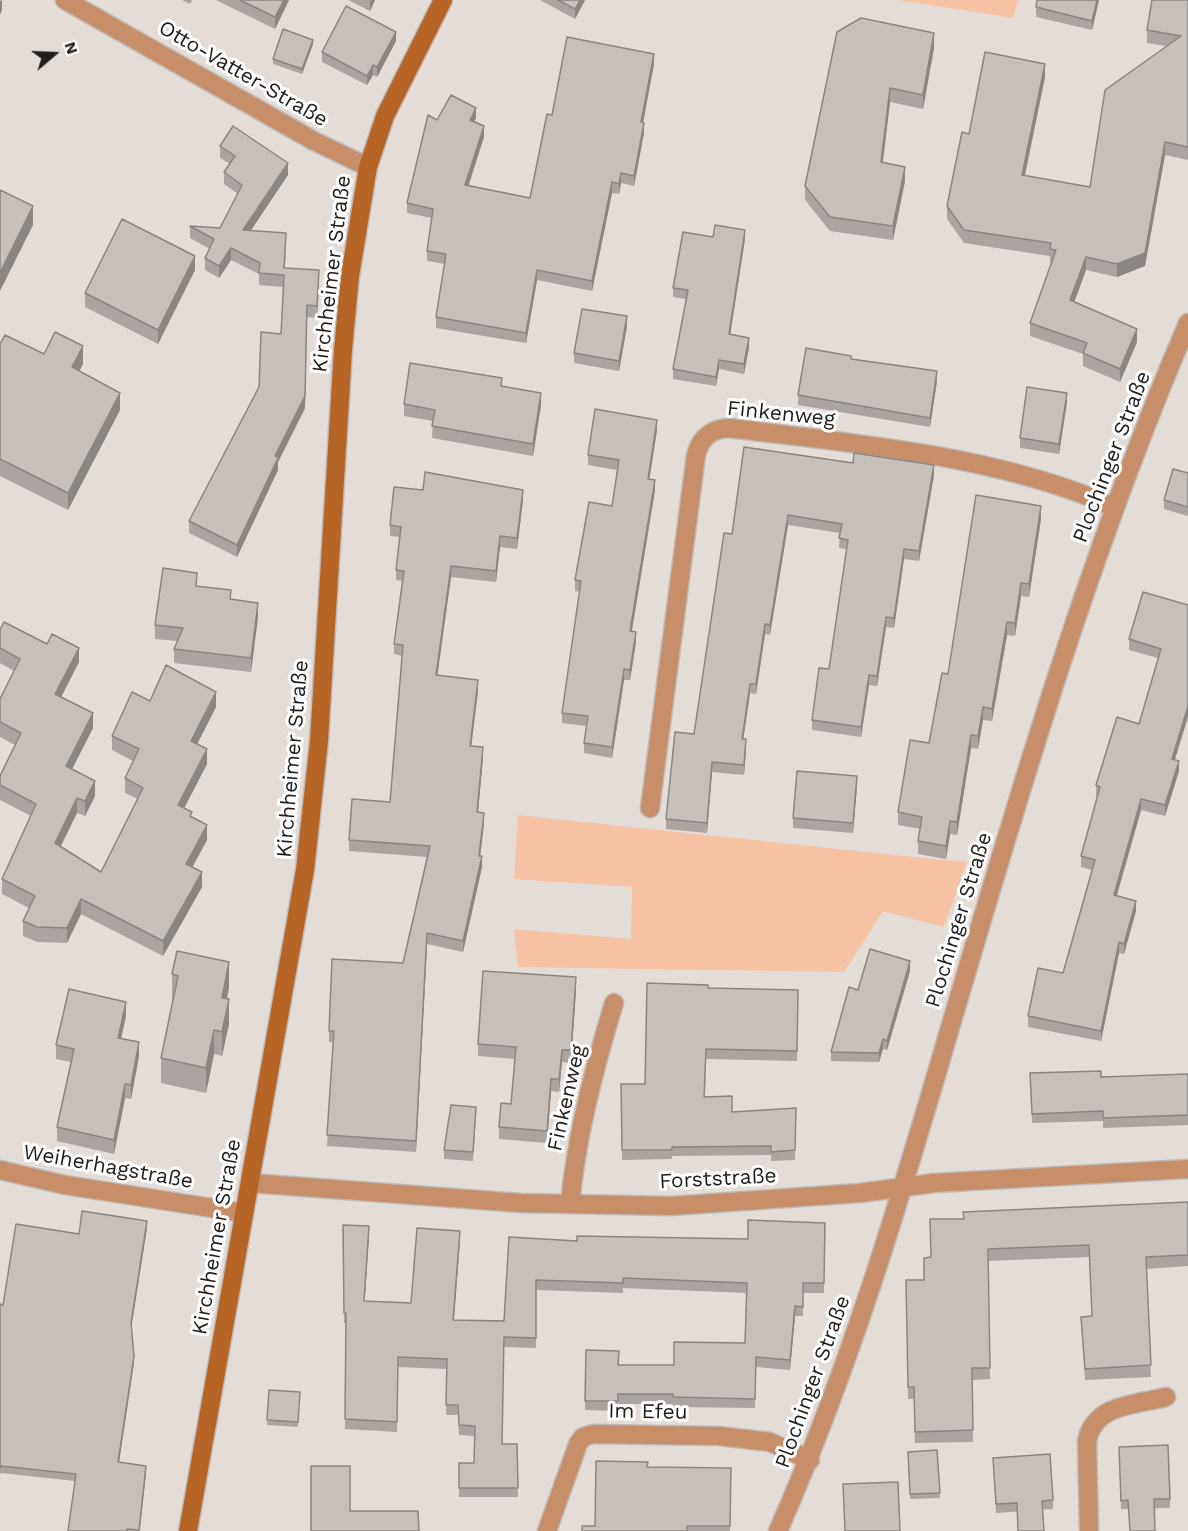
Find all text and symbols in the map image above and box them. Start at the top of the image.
street label: Otto-Vatter-Straße [154,15,332,133]
north arrow [24,24,84,84]
text: N [61,39,82,57]
street label: Kirchheimer Straße [307,174,357,374]
street label: Plochinger Straße [1068,368,1156,546]
street label: Finkenweg [726,396,836,432]
street label: Kirchheimer Straße [272,659,314,859]
street label: Plochinger Straße [920,829,998,1011]
street label: Finkenweg [543,1042,591,1154]
street label: Kirchheimer Straße [187,1137,247,1337]
street label: Weiherhagstraße [21,1140,195,1194]
street label: Forststraße [659,1163,777,1195]
street label: Plochinger Straße [770,1292,856,1472]
street label: Im Efeu [608,1399,688,1425]

